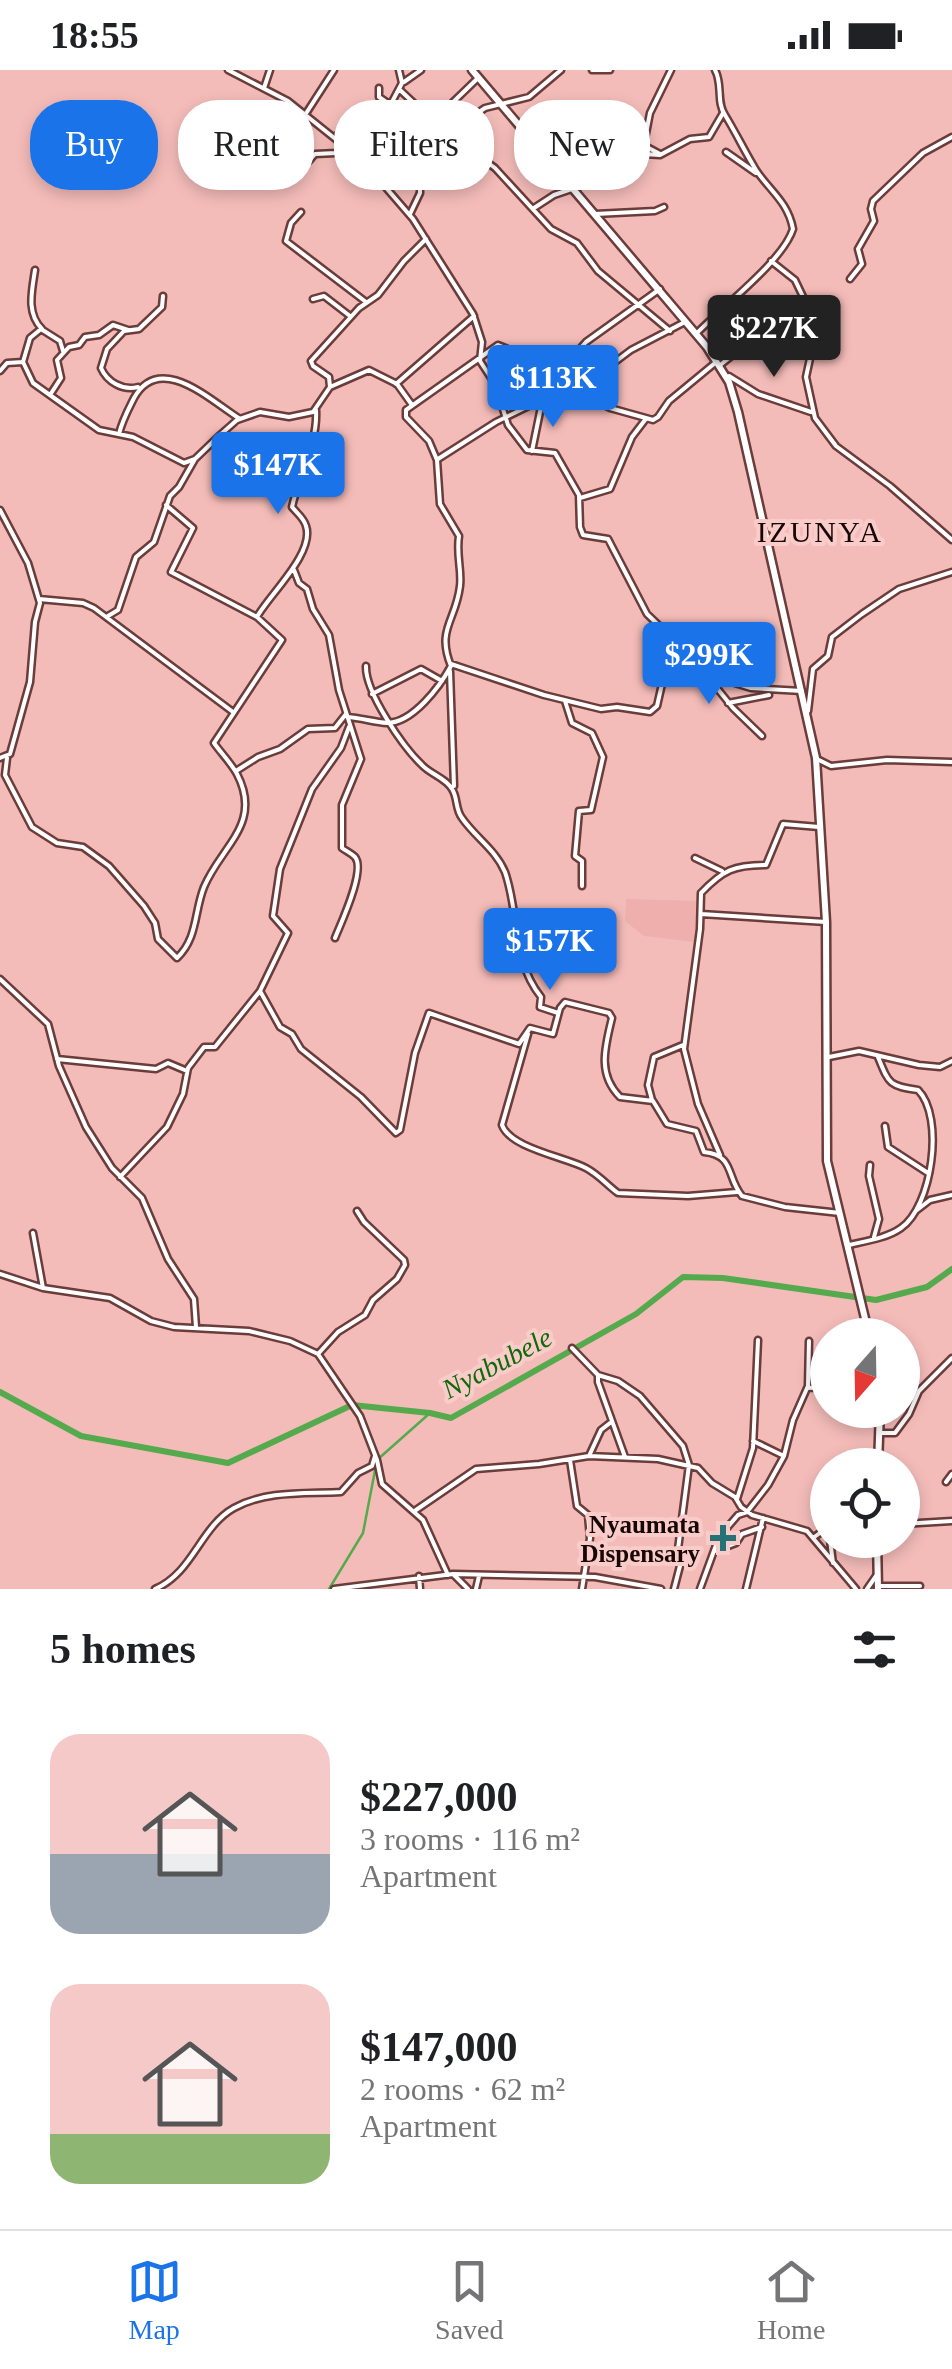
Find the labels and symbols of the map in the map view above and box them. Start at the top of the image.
pin: $227K [704,295,844,380]
pin: $113K [483,345,623,430]
pin: $147K [208,432,348,517]
district label: IZUNYA [757,515,883,548]
pin: $299K [639,622,779,707]
pin: $157K [480,908,620,993]
north arrow [810,1318,920,1428]
water label: Nyabubele [436,1321,557,1405]
place label: Nyaumata Dispensary [581,1511,700,1567]
marker: Nyaumata Dispensary [710,1525,736,1551]

